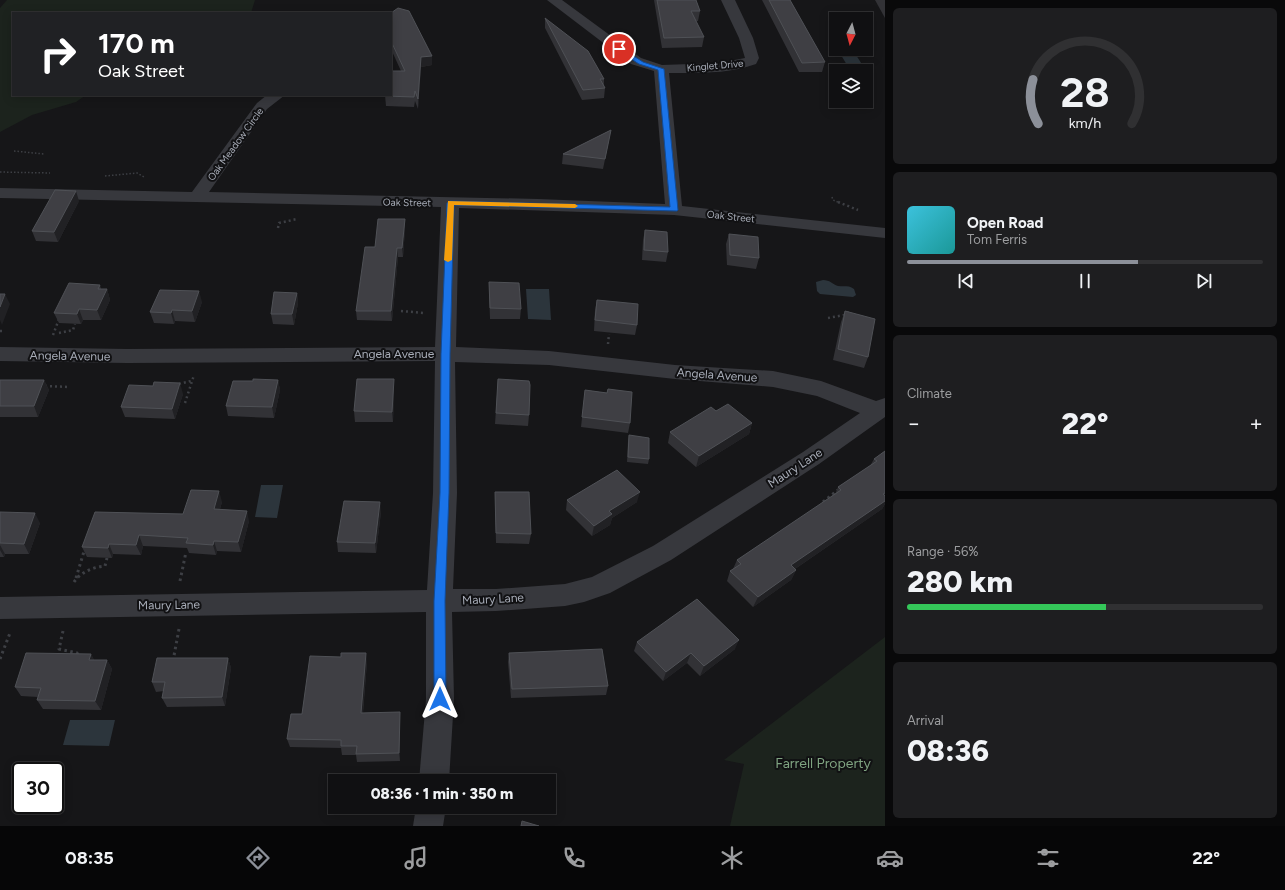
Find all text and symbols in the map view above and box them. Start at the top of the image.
north arrow [829,12,873,56]
map controls [829,12,873,108]
text: 170 m [98,26,175,60]
icon: right [32,28,84,80]
pin [602,32,636,66]
icon: arrive [608,38,630,60]
street label: Kinglet Drive [686,56,744,74]
text: Oak Street [98,60,185,82]
button: layers [829,64,873,108]
text: 28 [1060,67,1110,117]
street label: Oak Meadow Circle [205,105,267,183]
text: km/h [1069,113,1101,131]
street label: Oak Street [383,196,431,209]
street label: Oak Street [706,208,756,226]
text: Open Road [967,214,1044,232]
text: Tom Ferris [967,232,1027,247]
icon: previous [955,270,977,292]
icon: pause [1074,270,1096,292]
icon: next [1193,270,1215,292]
street label: Angela Avenue [354,347,435,361]
street label: Angela Avenue [30,348,111,364]
street label: Angela Avenue [676,365,758,385]
text: Climate [907,386,952,401]
text: 22° [1062,405,1108,442]
text: − [907,410,921,437]
text: + [1249,410,1263,437]
street label: Maury Lane [765,445,825,491]
text: Range · 56% [907,544,979,559]
text: 280 km [907,563,1013,600]
street label: Maury Lane [462,590,525,608]
street label: Maury Lane [138,597,201,613]
position arrow [419,678,461,720]
text: Arrival [907,713,944,728]
text: 08:36 [907,732,989,769]
park label: Farrell Property [775,755,871,772]
speed limit sign: 30 [12,762,64,814]
text: 08:36 · 1 min · 350 m [371,785,513,803]
icon: directions [244,844,272,872]
icon: music [402,844,430,872]
icon: phone [560,844,588,872]
icon: climate [718,844,746,872]
icon: car [876,844,904,872]
icon: filters [1034,844,1062,872]
text: 08:35 [65,847,114,869]
text: 22° [1192,847,1220,869]

